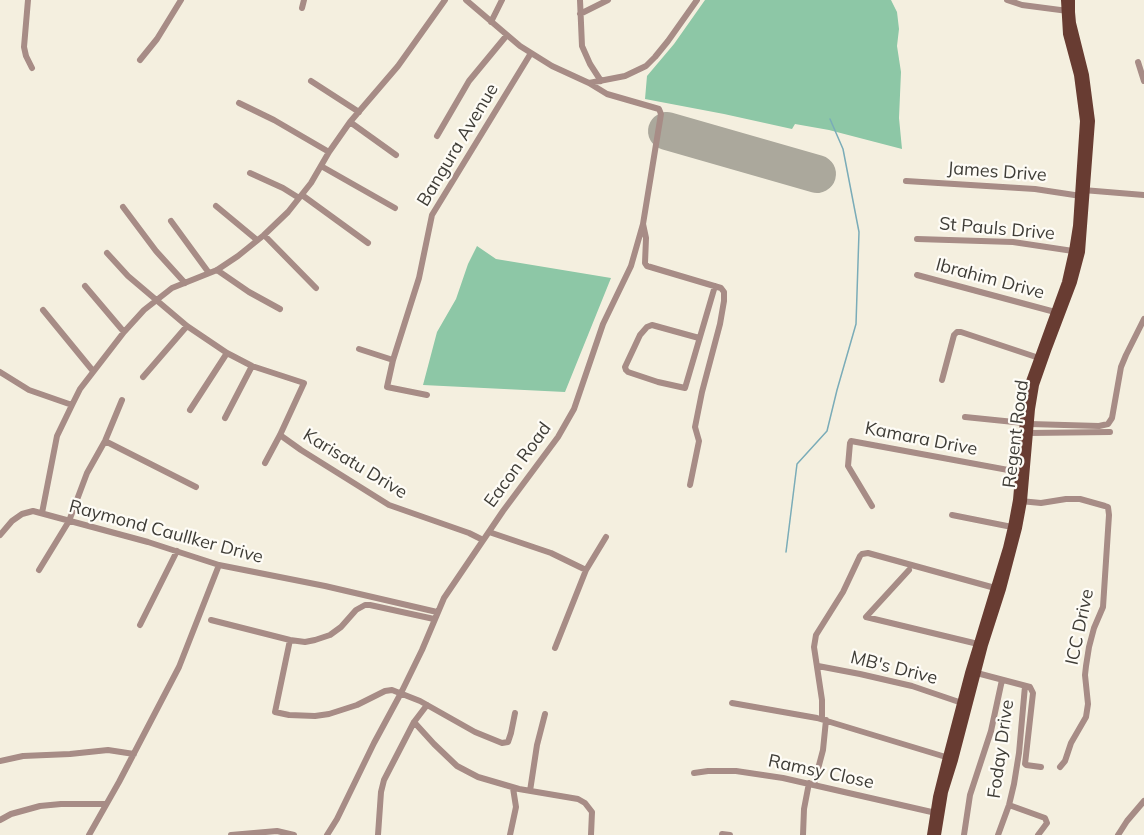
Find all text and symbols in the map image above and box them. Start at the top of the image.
street label: Bangura Avenue [413,80,503,210]
street label: James Drive [947,158,1047,186]
street label: St Pauls Drive [938,213,1056,245]
street label: Ibrahim Drive [933,254,1047,304]
street label: Regent Road [999,379,1033,489]
street label: Kamara Drive [863,417,979,461]
street label: Eacon Road [480,418,556,512]
street label: Karisatu Drive [299,424,411,504]
street label: Raymond Caullker Drive [67,496,265,568]
street label: ICC Drive [1061,587,1099,667]
street label: MB's Drive [848,647,940,689]
street label: Foday Drive [983,698,1019,800]
street label: Ramsy Close [766,750,876,794]

